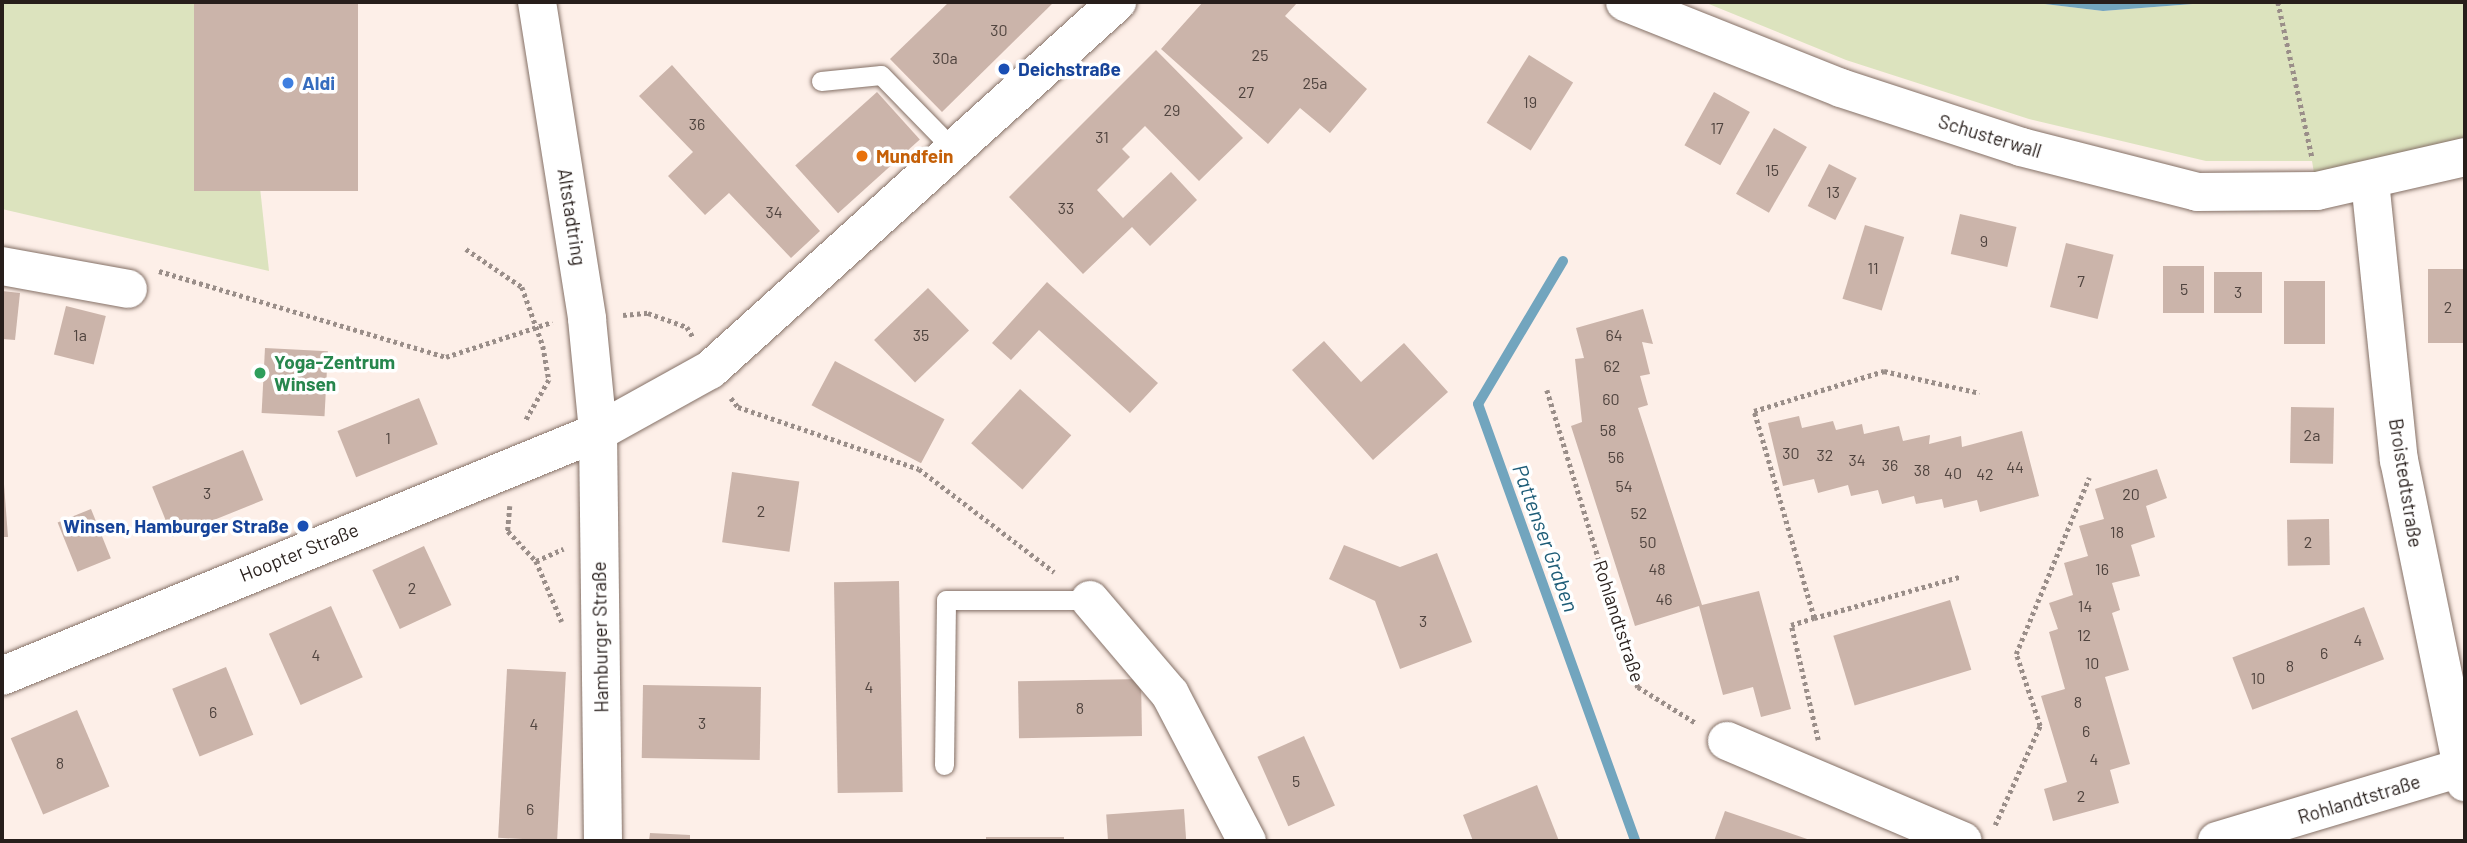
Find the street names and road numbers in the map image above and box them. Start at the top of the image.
street label: Schusterwall [1936,110,2044,162]
street label: Altstadtring [553,167,591,267]
street label: Broistedtstraße [2385,417,2427,549]
street label: Hoopter Straße [236,518,362,586]
street label: Rohlandtstraße [1589,557,1649,685]
street label: Hamburger Straße [587,561,613,713]
street label: Rohlandtstraße [2295,770,2423,828]

